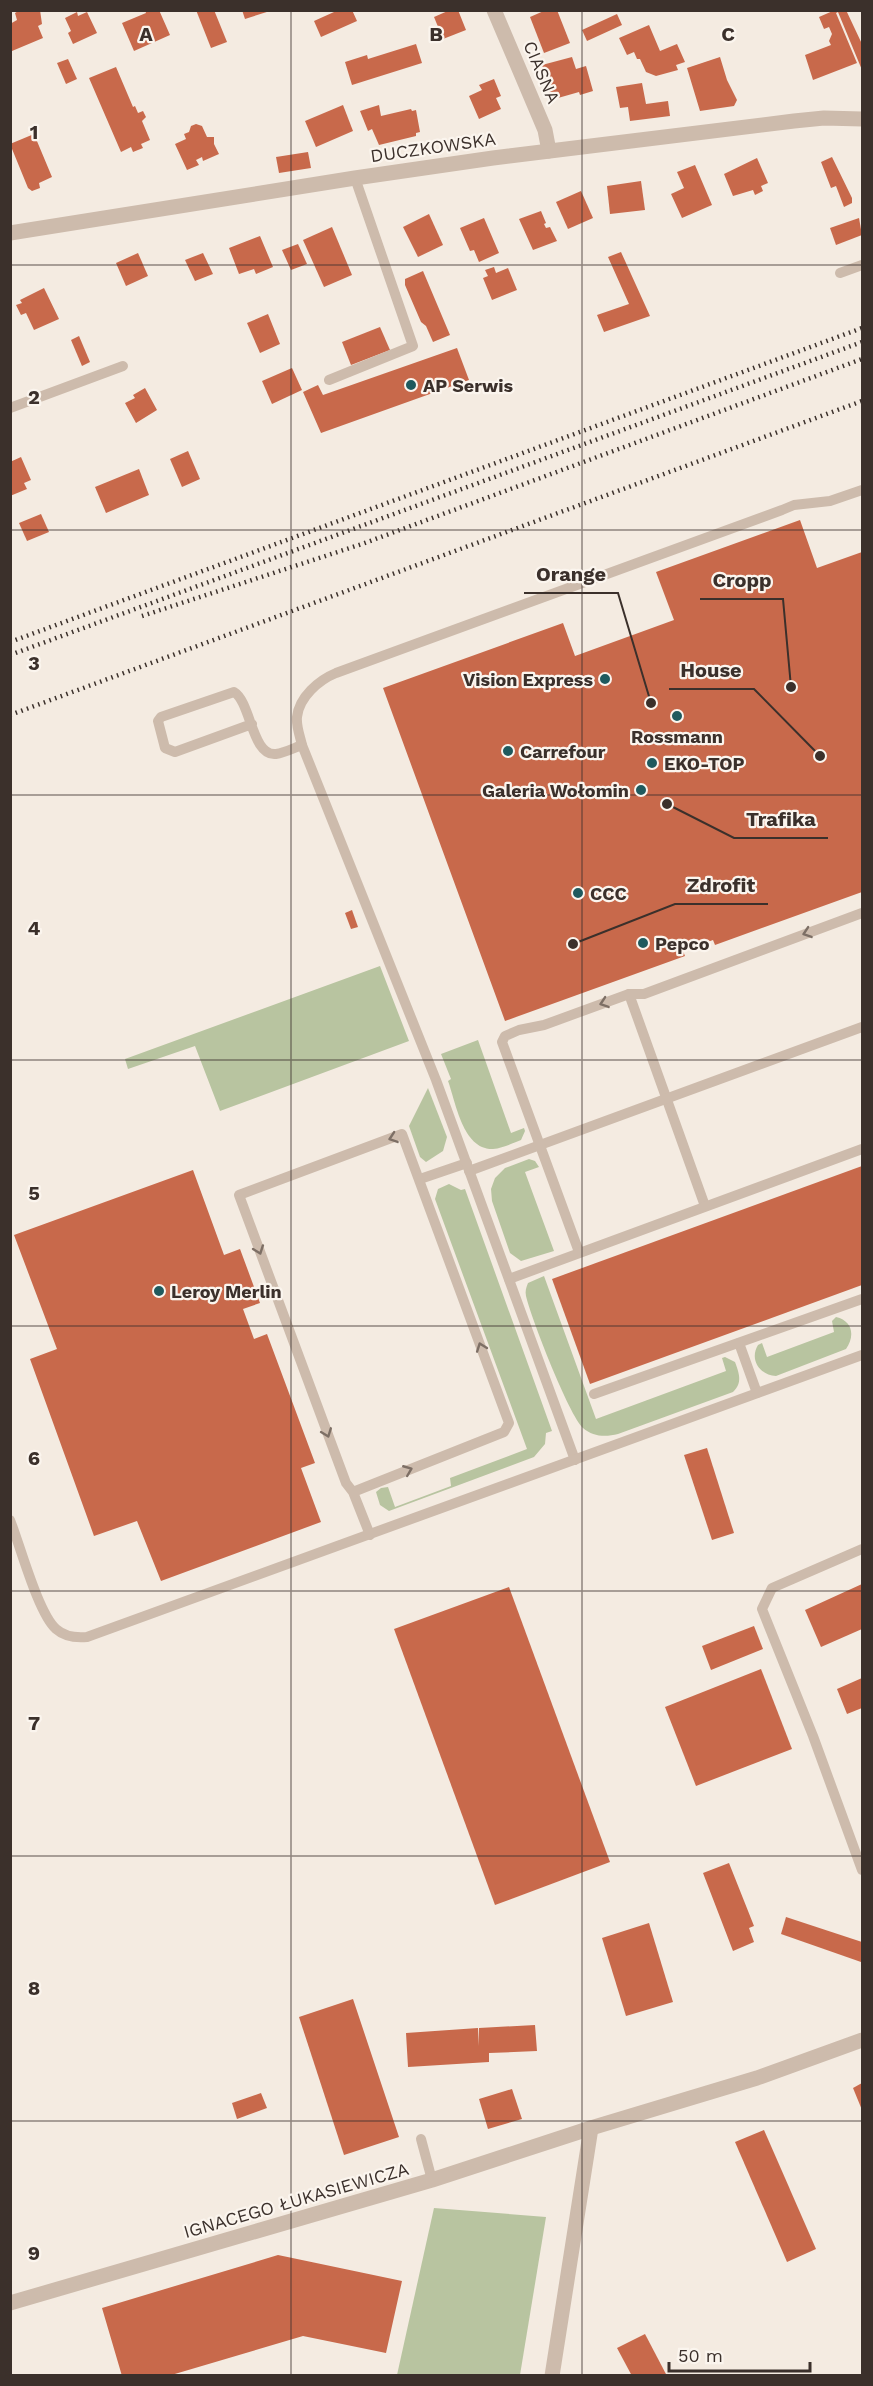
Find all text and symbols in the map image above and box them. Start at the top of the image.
text: A [139,22,153,46]
text: B [429,22,443,46]
text: C [721,22,735,46]
street label: CIASNA [519,37,565,107]
text: 1 [30,120,38,144]
street label: DUCZKOWSKA [369,128,497,166]
place label: AP Serwis [423,375,513,396]
marker: AP Serwis [404,378,418,392]
text: 2 [28,385,40,409]
callout: Orange [524,555,618,593]
callout: Cropp [700,561,783,599]
text: Orange [536,562,606,586]
text: Cropp [712,568,772,592]
text: 3 [28,651,40,675]
callout: House [669,651,754,689]
text: House [680,658,742,682]
place label: Vision Express [463,669,593,690]
marker: Vision Express [598,672,612,686]
marker: Rossmann [670,709,684,723]
place label: Rossmann [631,726,723,747]
place label: Carrefour [520,741,606,762]
marker: Carrefour [501,744,515,758]
place label: EKO-TOP [664,753,745,774]
marker: EKO-TOP [645,756,659,770]
place label: Galeria Wołomin [482,780,629,801]
marker: Galeria Wołomin [634,783,648,797]
callout: Trafika [734,800,828,838]
text: Trafika [746,807,816,831]
callout: Zdrofit [675,866,768,904]
text: Zdrofit [687,873,755,897]
place label: CCC [590,883,627,904]
marker: CCC [571,886,585,900]
text: 4 [28,916,41,940]
one-way arrow [802,926,813,938]
place label: Pepco [655,933,710,954]
marker: Pepco [636,936,650,950]
one-way arrow [599,996,610,1009]
one-way arrow [388,1130,399,1143]
text: 5 [28,1181,40,1205]
one-way arrow [252,1244,264,1255]
place label: Leroy Merlin [171,1281,282,1302]
marker: Leroy Merlin [152,1284,166,1298]
one-way arrow [475,1342,488,1353]
one-way arrow [320,1427,333,1438]
text: 6 [28,1446,40,1470]
one-way arrow [402,1465,413,1477]
text: 7 [28,1711,40,1735]
text: 8 [28,1976,40,2000]
street label: IGNACEGO ŁUKASIEWICZA [181,2158,411,2242]
text: 9 [28,2241,40,2265]
scale bar [669,2335,810,2373]
text: 50 m [678,2345,723,2366]

